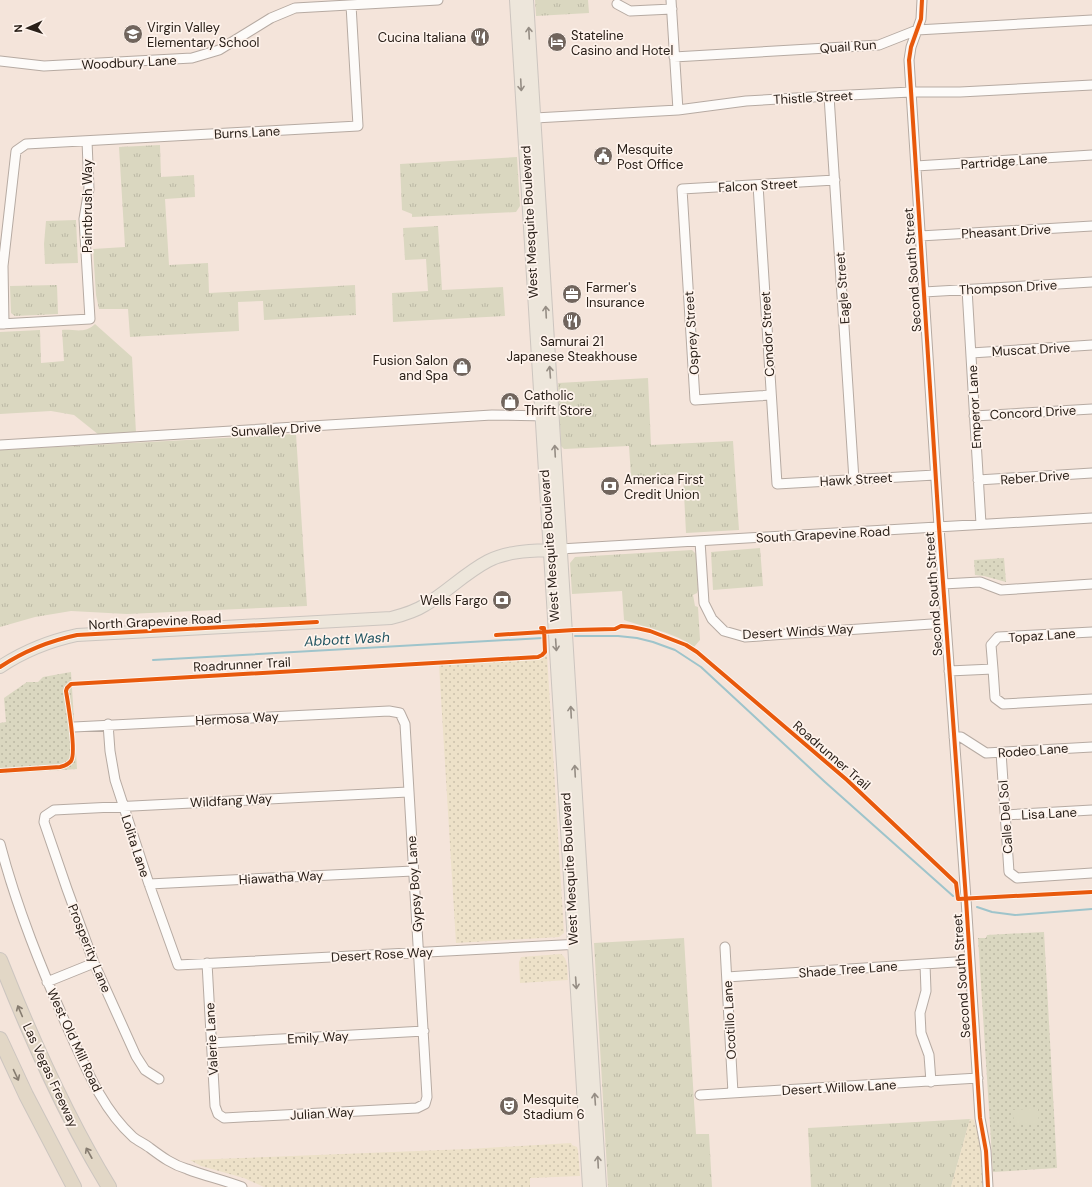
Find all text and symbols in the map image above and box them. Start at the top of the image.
north arrow [8,8,48,48]
place label: Virgin Valley Elementary School [147,19,260,51]
school or university icon: Virgin Valley Elementary School [122,23,144,45]
text: N [11,24,25,33]
restaurant icon: Cucina Italiana [469,26,491,48]
one-way arrow [526,27,533,40]
place label: Stateline Casino and Hotel [571,27,673,59]
place label: Cucina Italiana [378,29,466,46]
hotel icon: Stateline Casino and Hotel [546,31,568,53]
street label: Quail Run [819,36,877,57]
street label: Woodbury Lane [81,52,177,73]
one-way arrow [517,78,525,91]
street label: Thistle Street [773,87,853,108]
street label: Burns Lane [213,122,281,143]
place label: Mesquite Post Office [617,141,683,173]
street label: West Mesquite Boulevard [517,145,542,299]
public building icon: Mesquite Post Office [592,145,614,167]
street label: Partridge Lane [960,150,1048,173]
street label: Paintbrush Way [79,159,96,253]
street label: Falcon Street [718,175,798,196]
street label: Second South Street [900,207,925,333]
street label: Pheasant Drive [961,221,1051,242]
street label: Eagle Street [831,251,853,325]
street label: Thompson Drive [959,276,1057,299]
place label: Farmer's Insurance [586,279,645,311]
office icon: Farmer's Insurance [561,283,583,305]
street label: Osprey Street [680,290,703,375]
street label: Condor Street [757,291,778,377]
one-way arrow [543,306,550,319]
restaurant icon: Samurai 21 Japanese Steakhouse [561,310,583,332]
place label: Samurai 21 Japanese Steakhouse [506,333,638,365]
street label: Muscat Drive [991,339,1071,360]
place label: Fusion Salon and Spa [373,352,448,384]
shop icon: Fusion Salon and Spa [451,356,473,378]
street label: Emperor Lane [964,365,985,449]
one-way arrow [546,366,553,379]
place label: Catholic Thrift Store [524,387,592,419]
shop icon: Catholic Thrift Store [499,391,521,413]
street label: Concord Drive [989,402,1077,423]
street label: Sunvalley Drive [230,419,322,440]
one-way arrow [551,445,558,458]
street label: Reber Drive [1000,467,1070,488]
street label: West Mesquite Boulevard [536,469,563,623]
street label: Hawk Street [819,469,893,490]
place label: America First Credit Union [624,471,704,503]
bank icon: America First Credit Union [599,475,621,497]
street label: South Grapevine Road [756,522,891,547]
street label: Second South Street [921,531,946,657]
bank icon: Wells Fargo [491,589,513,611]
place label: Wells Fargo [420,592,488,609]
street label: North Grapevine Road [88,610,222,633]
street label: Desert Winds Way [742,620,854,643]
street label: Topaz Lane [1008,625,1076,646]
water label: Abbott Wash [303,628,390,650]
one-way arrow [552,638,559,651]
street label: Roadrunner Trail [193,653,291,676]
one-way arrow [567,706,575,719]
street label: Hermosa Way [195,708,279,729]
street label: Roadrunner Trail [789,717,874,794]
street label: Rodeo Lane [997,740,1069,761]
one-way arrow [571,765,578,778]
street label: Calle Del Sol [994,780,1017,854]
street label: Wildfang Way [190,790,273,811]
street label: West Mesquite Boulevard [557,792,582,946]
street label: Lisa Lane [1021,804,1077,823]
street label: Lolita Lane [117,813,154,880]
street label: Gypsy Boy Lane [403,835,426,933]
street label: Hiawatha Way [238,867,324,888]
street label: Prosperity Lane [64,901,115,995]
street label: Second South Street [949,913,974,1039]
street label: Desert Rose Way [331,943,433,966]
street label: Shade Tree Lane [798,958,898,981]
one-way arrow [572,976,580,989]
street label: Ocotillo Lane [719,980,740,1060]
street label: West Old Mill Road [43,986,106,1095]
street label: Valerie Lane [201,1002,222,1076]
one-way arrow [16,1006,24,1018]
street label: Las Vegas Freeway [19,1020,82,1130]
street label: Emily Way [287,1027,349,1048]
one-way arrow [13,1068,20,1080]
street label: Desert Willow Lane [781,1076,897,1099]
place label: Mesquite Stadium 6 [523,1091,585,1123]
one-way arrow [591,1093,598,1106]
theatre icon: Mesquite Stadium 6 [498,1095,520,1117]
street label: Julian Way [290,1103,354,1124]
one-way arrow [84,1148,92,1160]
one-way arrow [595,1156,602,1169]

